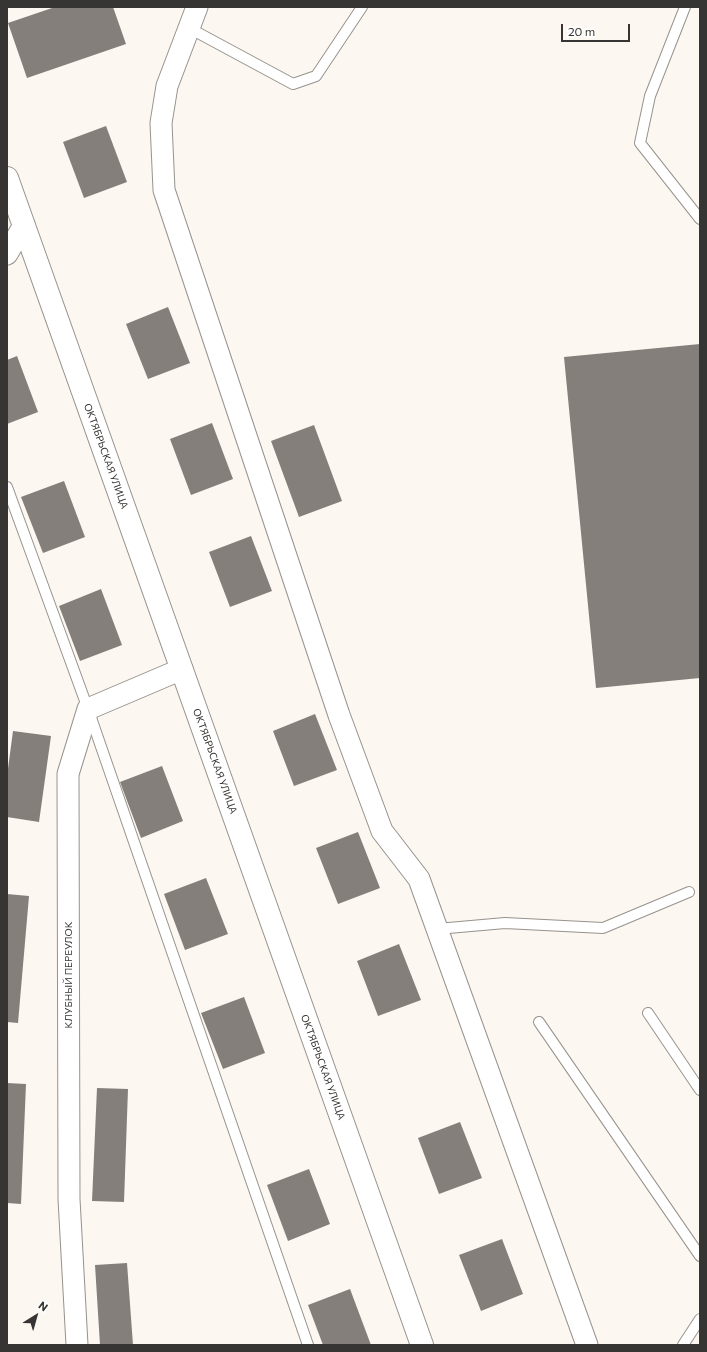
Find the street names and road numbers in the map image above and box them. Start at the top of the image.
street label: ОКТЯБРЬСКАЯ УЛИЦА [81,402,131,510]
street label: ОКТЯБРЬСКАЯ УЛИЦА [190,707,240,815]
street label: КЛУБНЫЙ ПЕРЕУЛОК [63,922,75,1028]
street label: ОКТЯБРЬСКАЯ УЛИЦА [298,1013,348,1121]

